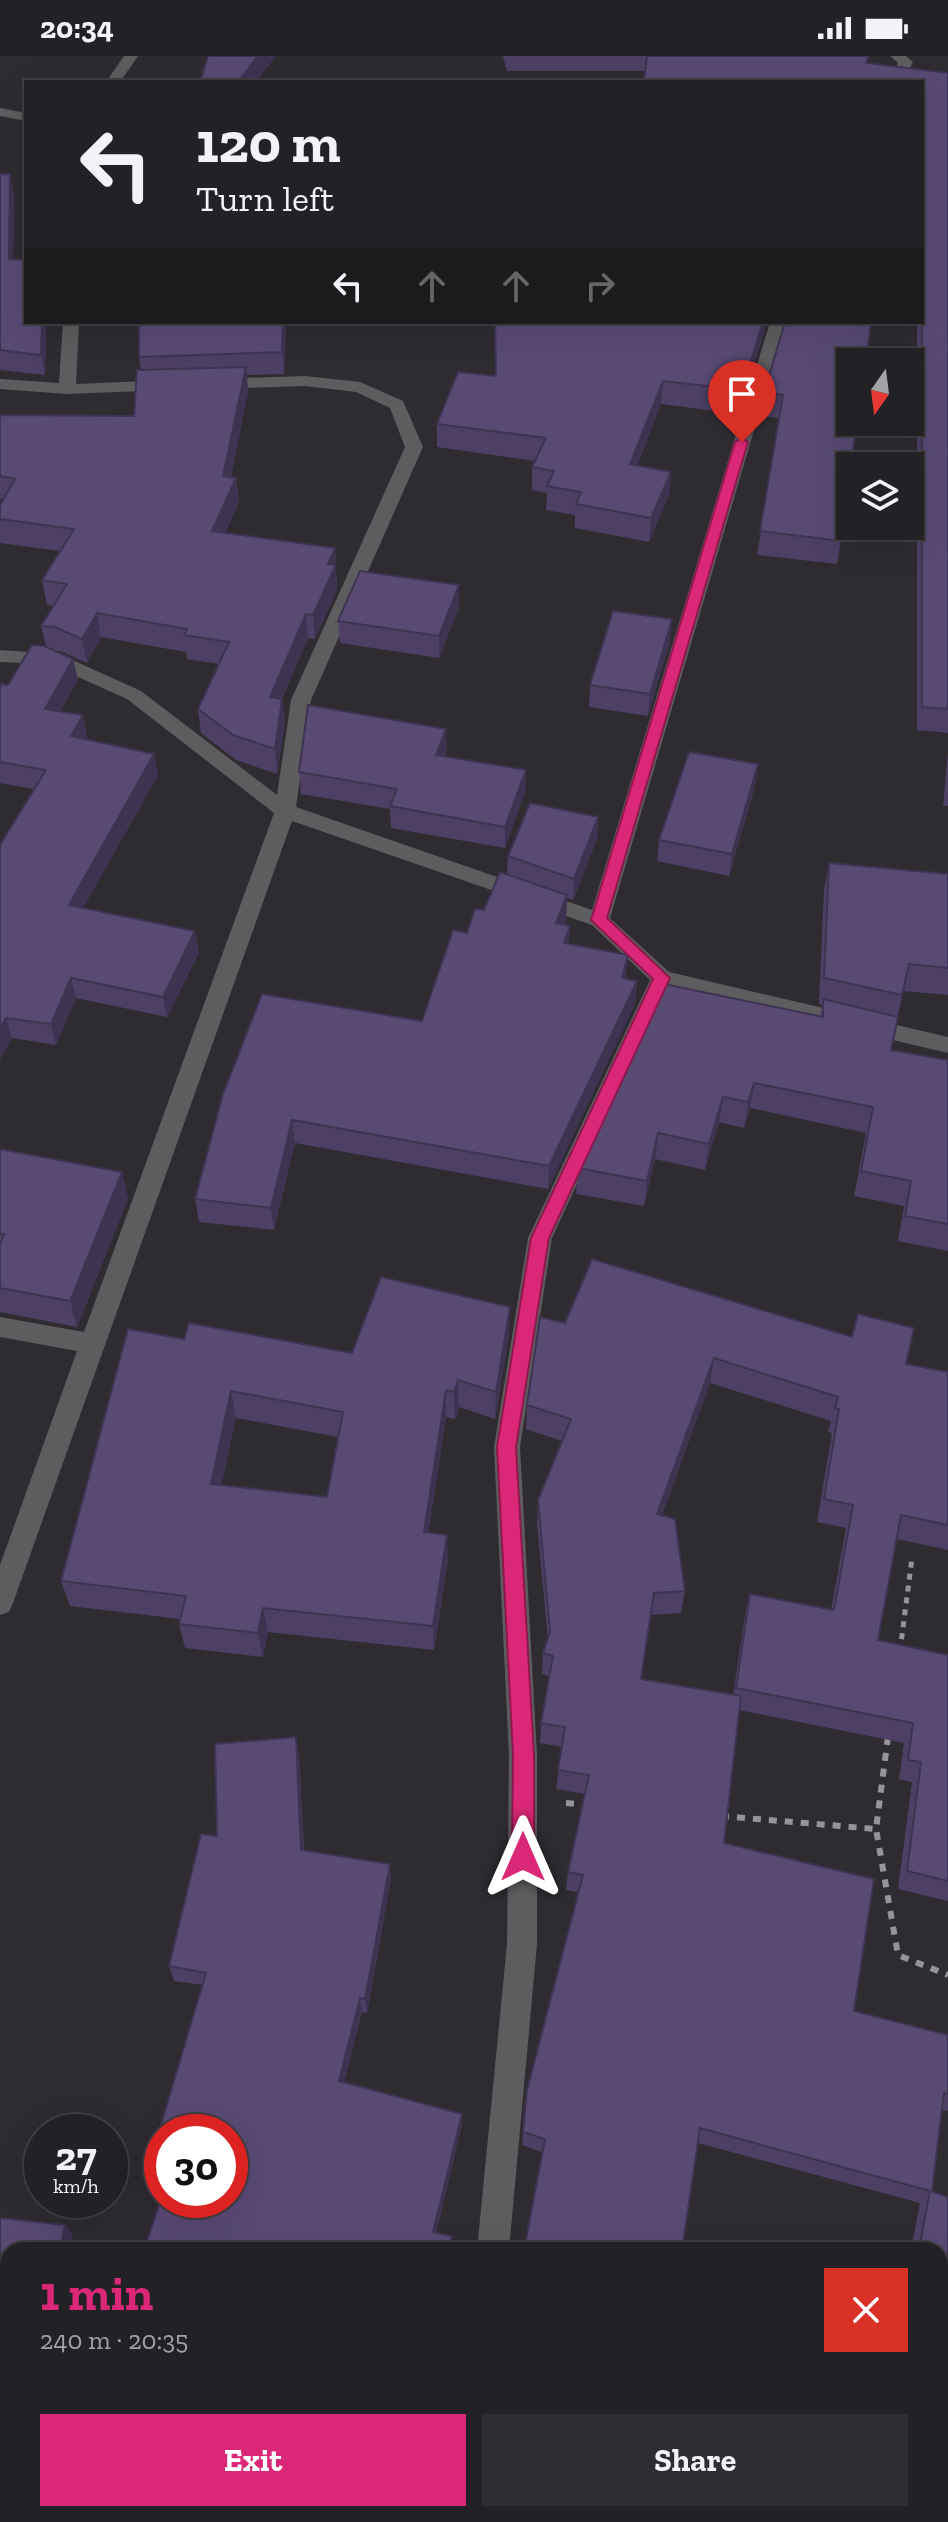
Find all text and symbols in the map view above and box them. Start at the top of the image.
text: 20:34 [40,10,114,46]
text: 120 m [196,109,340,176]
icon: left [64,112,168,216]
text: Turn left [196,177,334,220]
icon: left [326,264,370,308]
icon: ahead [410,264,454,308]
icon: ahead [494,264,538,308]
icon: right [578,264,622,308]
north arrow [836,348,924,436]
map controls [836,348,924,540]
pin [708,360,776,442]
icon: arrive [720,372,764,416]
button: layers [836,452,924,540]
position arrow [481,1815,565,1899]
speed limit sign: 30 [144,2114,248,2218]
text: 27 [55,2132,97,2180]
text: km/h [53,2174,99,2198]
text: 1 min [40,2265,153,2322]
button: close [824,2268,908,2352]
text: 240 m · 20:35 [40,2324,188,2356]
button: Exit [40,2414,466,2506]
button: Share [482,2414,908,2506]

